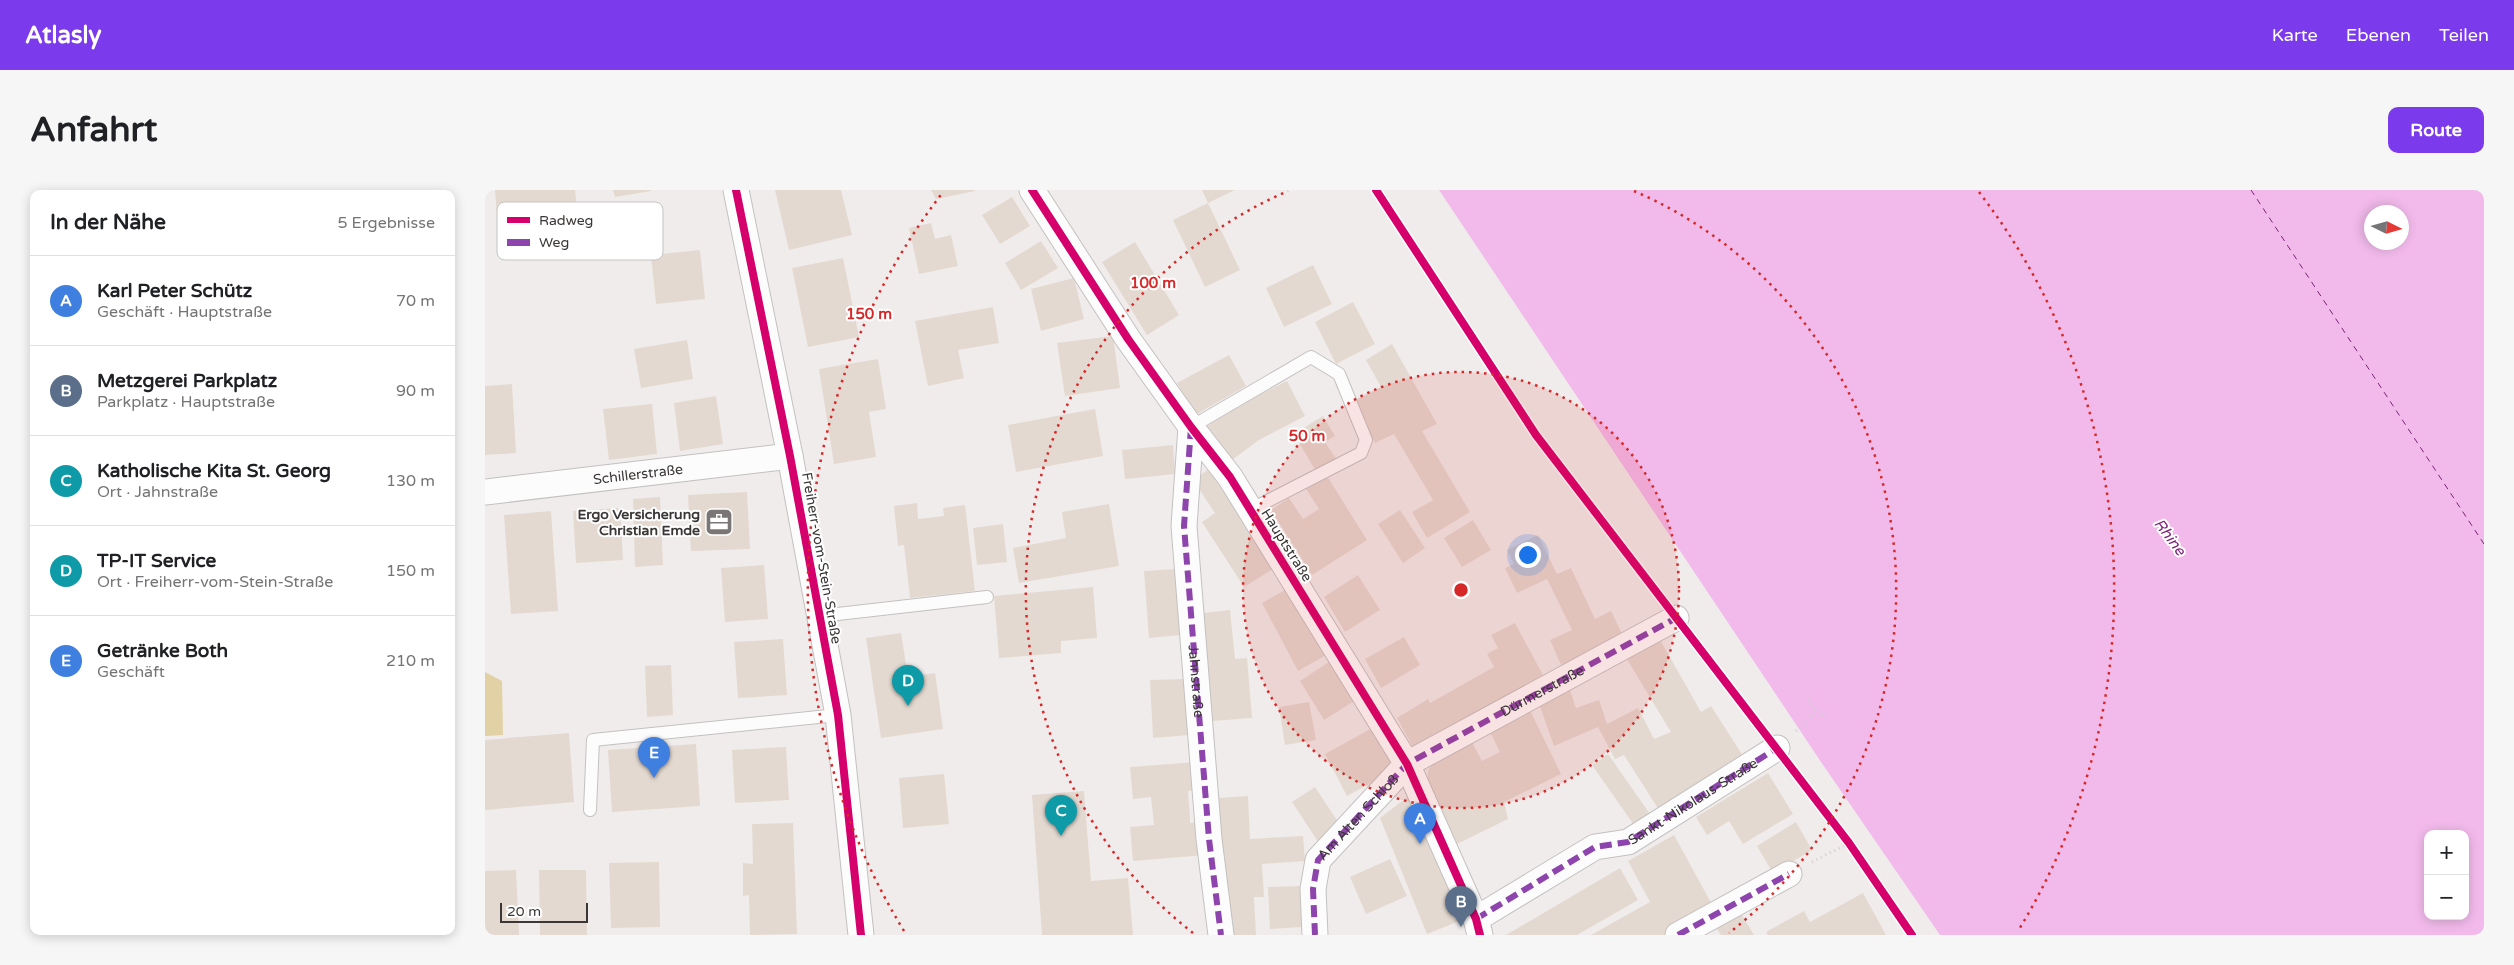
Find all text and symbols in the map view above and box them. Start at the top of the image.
text: Atlasly [25,21,101,50]
text: Karte [2272,24,2318,46]
text: Ebenen [2346,24,2411,46]
text: Teilen [2439,24,2489,46]
button: Route [2388,107,2484,153]
text: Anfahrt [30,109,157,151]
legend [497,202,663,260]
north arrow [2364,205,2409,250]
text: In der Nähe [50,210,166,235]
text: Radweg [539,212,593,229]
text: 5 Ergebnisse [337,213,435,233]
text: Weg [539,234,569,251]
text: 100 m [1130,274,1176,292]
text: Karl Peter Schütz [97,280,252,302]
text: A [60,291,72,311]
text: 70 m [396,291,435,311]
text: Geschäft · Hauptstraße [97,302,272,322]
text: 150 m [846,305,892,323]
text: Metzgerei Parkplatz [97,370,277,392]
text: B [60,381,72,401]
text: 90 m [396,381,435,401]
text: Parkplatz · Hauptstraße [97,392,275,412]
text: 50 m [1289,427,1325,445]
text: Katholische Kita St. Georg [97,460,331,482]
street label: Schillerstraße [592,461,684,488]
text: C [60,471,72,491]
text: 130 m [386,471,435,491]
street label: Freiherr-vom-Stein-Straße [798,471,845,645]
text: Ort · Jahnstraße [97,482,218,502]
place label: Ergo Versicherung Christian Emde [577,506,700,539]
street label: Hauptstraße [1257,506,1316,585]
office icon: Ergo Versicherung Christian Emde [704,507,734,537]
water label: Rhine [2150,515,2190,560]
your location [1515,542,1541,568]
text: TP-IT Service [97,550,216,572]
text: D [60,561,72,581]
text: 150 m [386,561,435,581]
text: Ort · Freiherr-vom-Stein-Straße [97,572,333,592]
centre of rings [1452,581,1470,599]
text: Getränke Both [97,640,228,662]
street label: Jahnstraße [1185,644,1207,719]
text: E [61,651,71,671]
text: 210 m [386,651,435,671]
text: Geschäft [97,662,165,682]
street label: Dürmerstraße [1498,662,1587,721]
pin: D [892,665,924,706]
pin: E [638,737,670,778]
street label: Sankt-Nikolaus-Straße [1625,754,1761,849]
street label: Am Alten Schloß [1314,771,1402,864]
pin: C [1045,795,1077,836]
pin: A [1404,803,1436,844]
map controls [2424,830,2469,920]
button: + [2424,830,2469,875]
button: − [2424,875,2469,920]
pin: B [1445,886,1477,927]
scale bar [500,900,587,923]
text: 20 m [507,903,541,920]

